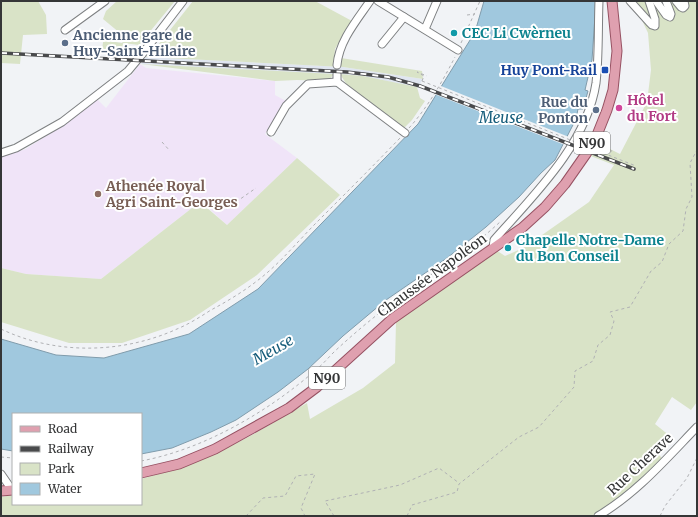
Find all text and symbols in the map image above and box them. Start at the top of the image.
place label: CEC Li Cwèrneu [462,24,571,42]
place label: Ancienne gare de Huy-Saint-Hilaire [72,26,196,60]
marker: CEC Li Cwèrneu [449,28,459,38]
marker: Ancienne gare de Huy-Saint-Hilaire [60,38,70,48]
place label: Huy Pont-Rail [501,61,597,79]
marker: Huy Pont-Rail [600,65,610,75]
place label: Hôtel du Fort [627,91,677,125]
place label: Rue du Ponton [538,93,588,127]
marker: Hôtel du Fort [614,103,624,113]
marker: Rue du Ponton [591,105,601,115]
water label: Meuse [478,108,523,127]
road number: N90 [574,132,610,154]
place label: Athenée Royal Agri Saint-Georges [105,177,238,211]
marker: Athenée Royal Agri Saint-Georges [93,189,103,199]
street label: Chaussée Napoléon [374,229,490,321]
place label: Chapelle Notre-Dame du Bon Conseil [516,231,664,265]
marker: Chapelle Notre-Dame du Bon Conseil [503,243,513,253]
water label: Meuse [248,330,297,369]
road number: N90 [309,367,345,389]
legend [12,413,142,505]
text: Road [48,421,77,436]
street label: Rue Cherave [603,429,677,499]
text: Railway [48,441,94,456]
text: Park [48,461,75,476]
text: Water [47,481,83,496]

